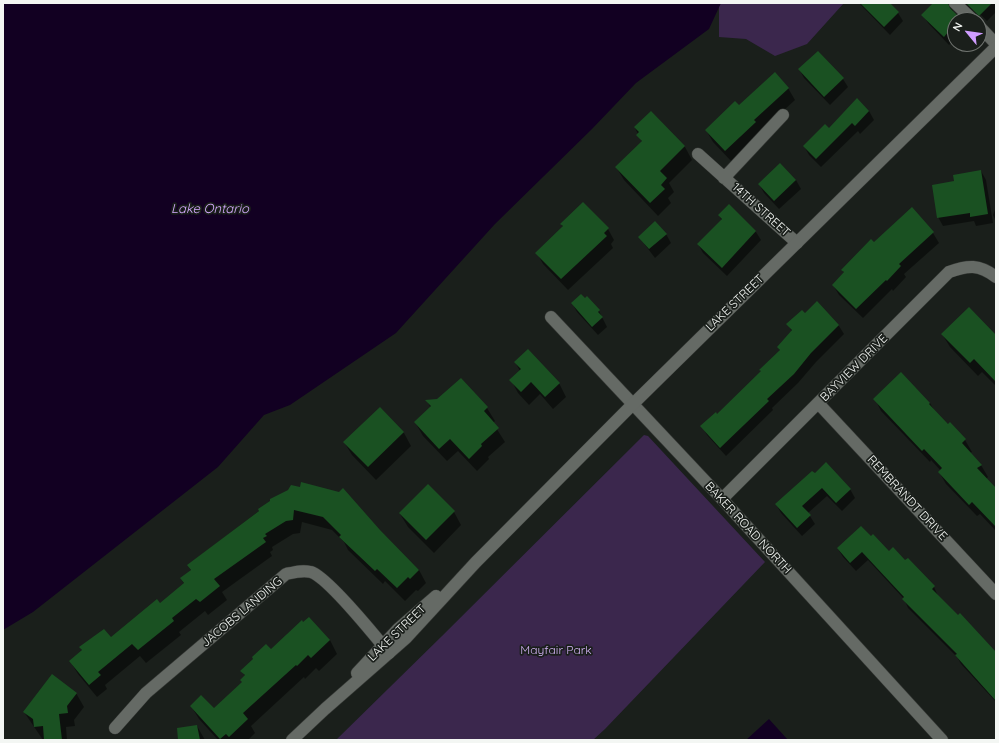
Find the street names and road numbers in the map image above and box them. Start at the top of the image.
street label: 14TH STREET [729,180,793,240]
street label: LAKE STREET [703,272,767,334]
street label: BAYVIEW DRIVE [817,331,891,405]
street label: REMBRANDT DRIVE [864,453,950,543]
street label: BAKER ROAD NORTH [702,479,794,577]
street label: JACOBS LANDING [199,574,285,650]
street label: LAKE STREET [365,602,429,664]

